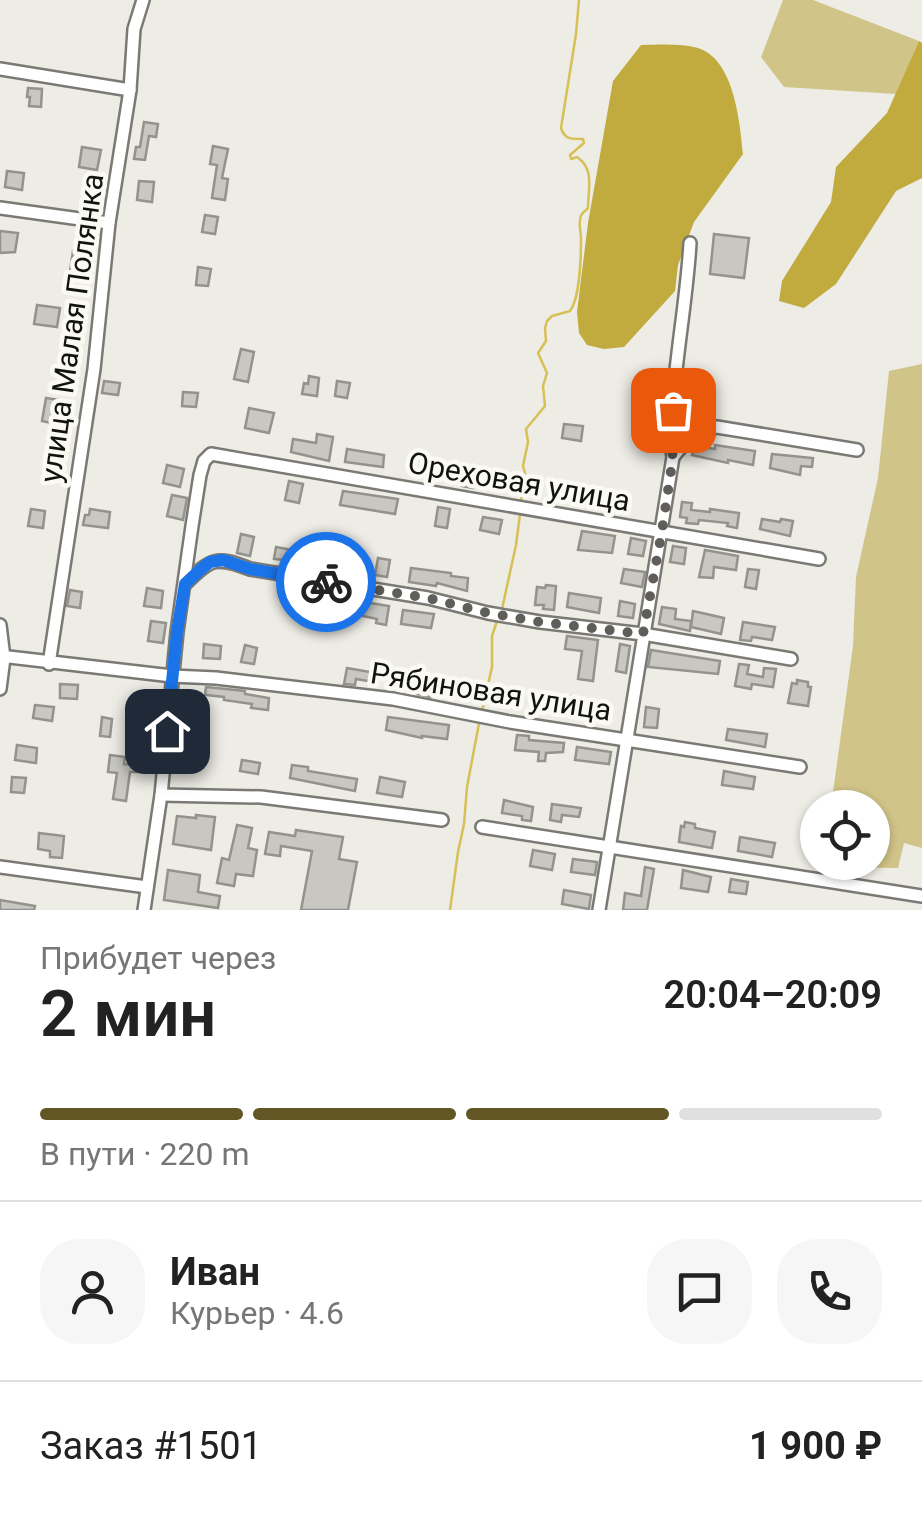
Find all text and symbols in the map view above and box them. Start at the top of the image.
street label: улица Малая Полянка [32,171,111,485]
pin [631,368,716,453]
icon: bag [646,383,701,438]
street label: Ореховая улица [405,445,633,518]
courier [276,532,376,632]
icon: bike [299,555,354,610]
street label: Рябиновая улица [368,655,614,728]
pin [125,689,210,774]
icon: home [140,704,195,759]
map controls [800,790,890,880]
button: locate [800,790,890,880]
text: Прибудет через [40,939,276,977]
text: 20:04–20:09 [663,973,882,1017]
text: 2 мин [40,976,216,1052]
text: В пути · 220 m [40,1135,250,1173]
button: person [40,1239,145,1344]
button: chat [647,1239,752,1344]
button: phone [777,1239,882,1344]
text: Иван [170,1250,260,1294]
text: Курьер · 4.6 [170,1294,344,1332]
text: Заказ #1501 [40,1424,262,1468]
text: 1 900 ₽ [749,1424,882,1468]

